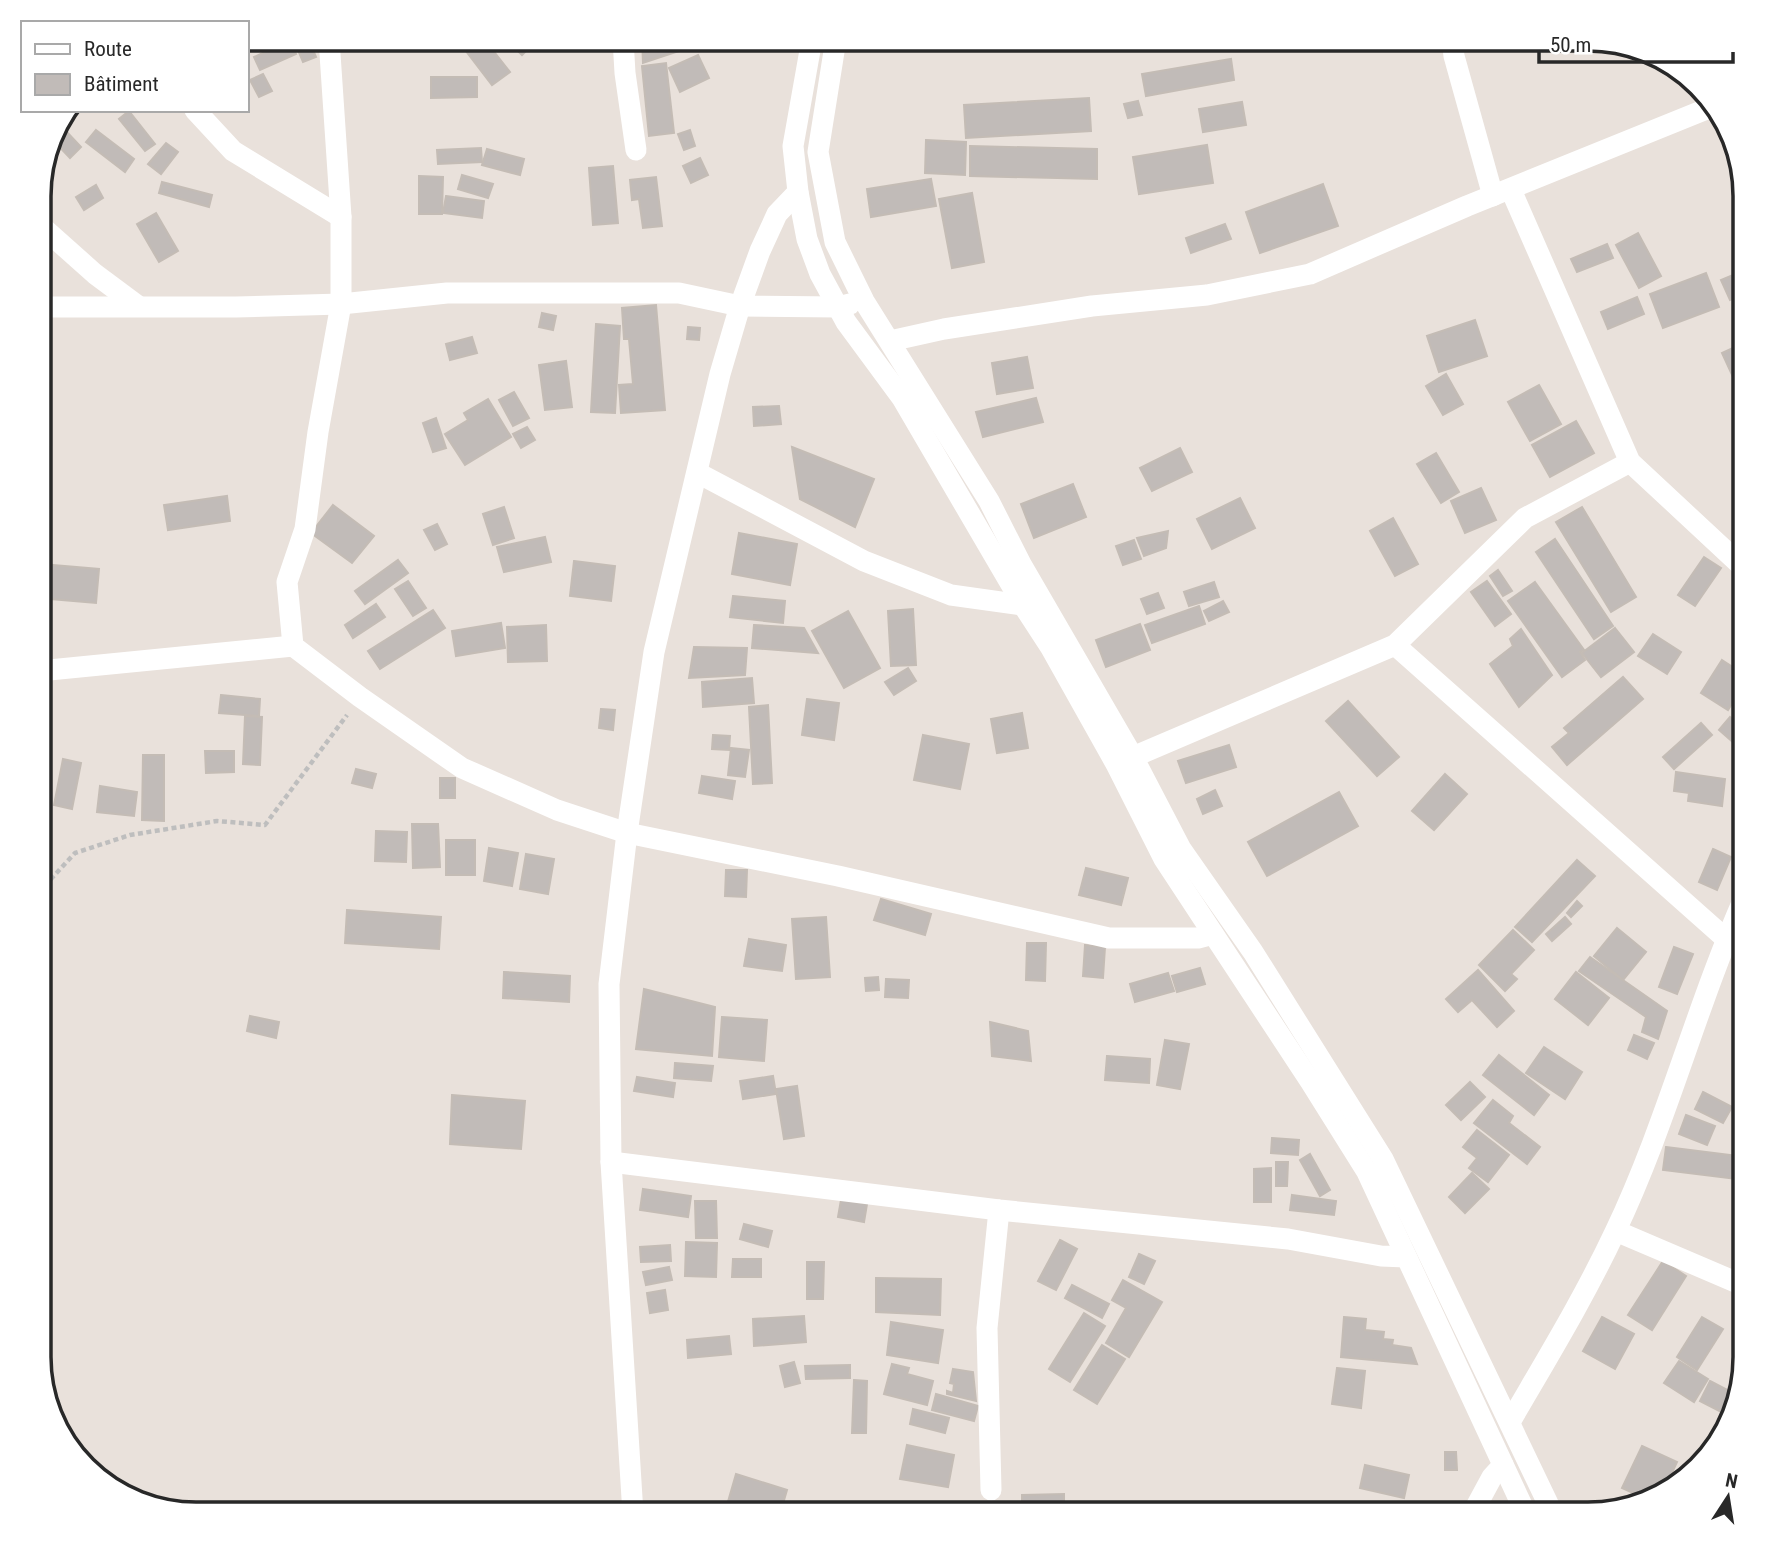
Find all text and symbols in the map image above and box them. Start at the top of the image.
legend [21,21,248,112]
scale bar [1539,21,1733,65]
text: 50 m [1550,33,1591,57]
text: Route [84,37,132,61]
text: Bâtiment [84,72,159,96]
north arrow [1693,1462,1763,1532]
text: N [1723,1468,1740,1493]

